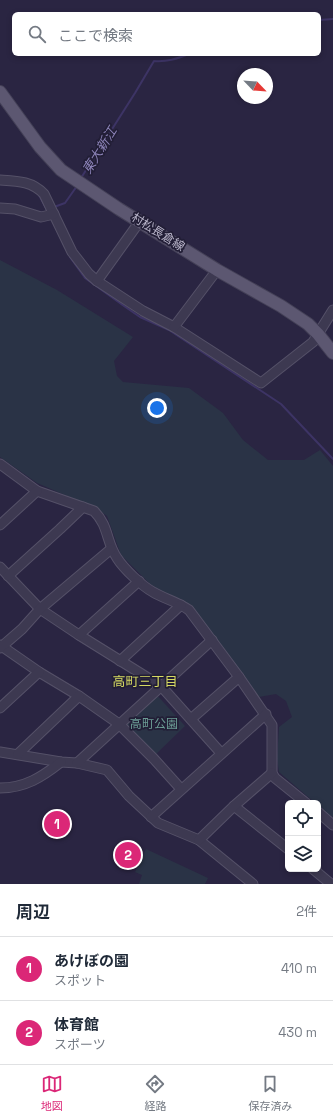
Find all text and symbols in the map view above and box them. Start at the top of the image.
search box [12,12,321,56]
icon: search [26,23,48,45]
text: ここで検索 [58,26,133,45]
north arrow [237,68,273,104]
water label: 東大新江 [78,122,121,177]
street label: 村松長倉線 [128,209,188,255]
your location [147,398,167,418]
district label: 高町三丁目 [112,673,178,690]
park label: 高町公園 [130,716,178,732]
map controls [285,800,321,872]
button: locate [285,800,321,836]
pin: 1 [44,809,70,839]
button: layers [285,836,321,872]
pin: 2 [115,840,141,870]
text: 周辺 [16,901,50,923]
text: 2件 [296,903,317,920]
text: あけぼの園 [54,951,129,970]
text: 1 [26,960,32,977]
text: 410 m [281,960,317,977]
text: スポット [54,972,106,989]
text: 体育館 [54,1015,99,1034]
text: 2 [25,1024,33,1041]
text: 430 m [278,1024,317,1041]
text: スポーツ [54,1036,106,1053]
tab: 地図 [41,1073,63,1113]
tab: 経路 [144,1073,166,1113]
tab: 保存済み [248,1073,292,1113]

